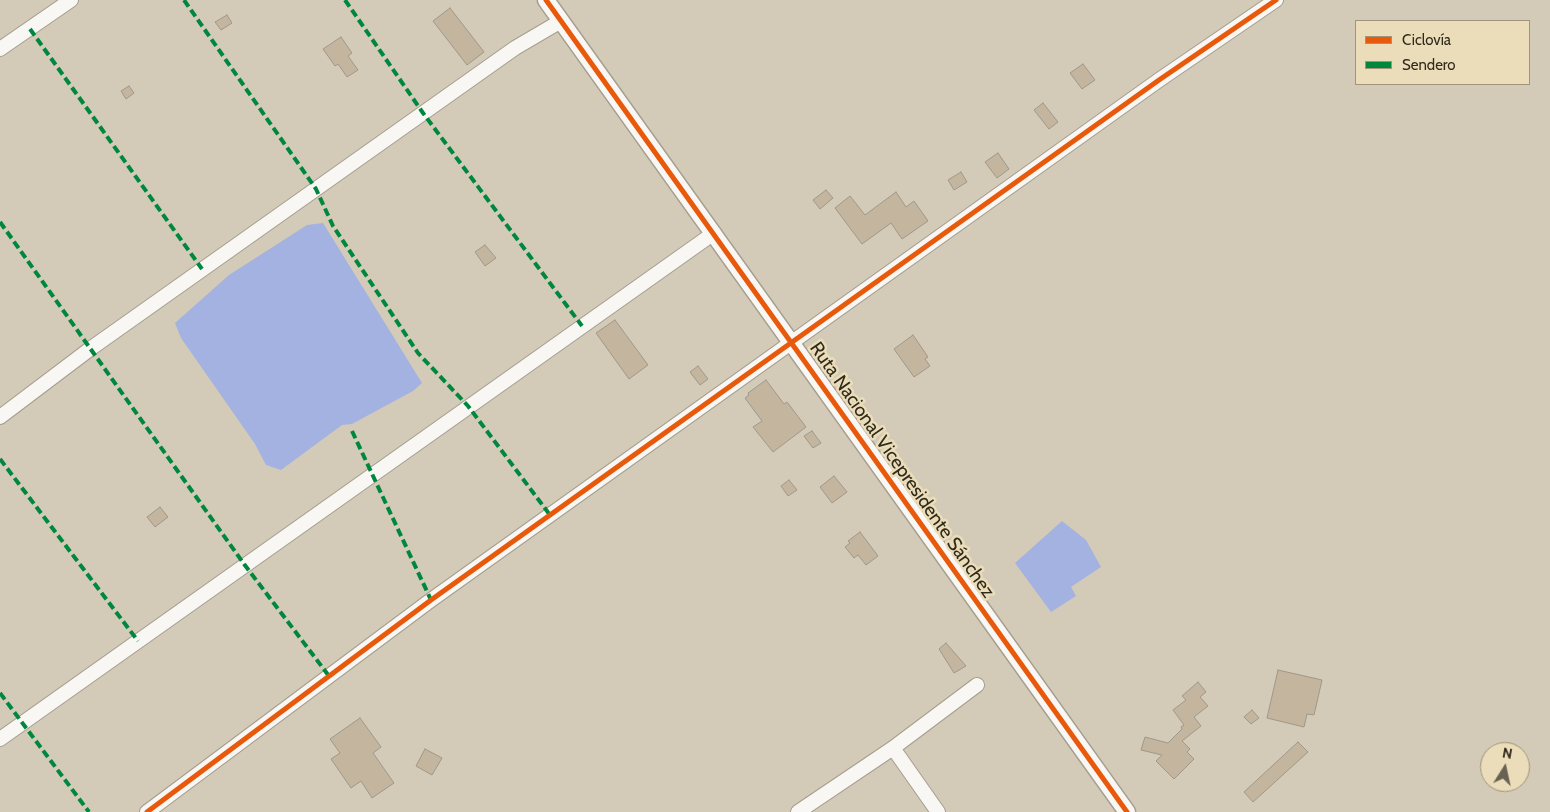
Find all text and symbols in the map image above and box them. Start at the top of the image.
legend [1355,20,1530,85]
text: Ciclovía [1402,31,1451,49]
text: Sendero [1402,56,1456,74]
street label: Ruta Nacional Vicepresidente Sánchez [805,338,999,602]
north arrow [1480,742,1530,792]
text: N [1501,743,1514,763]

